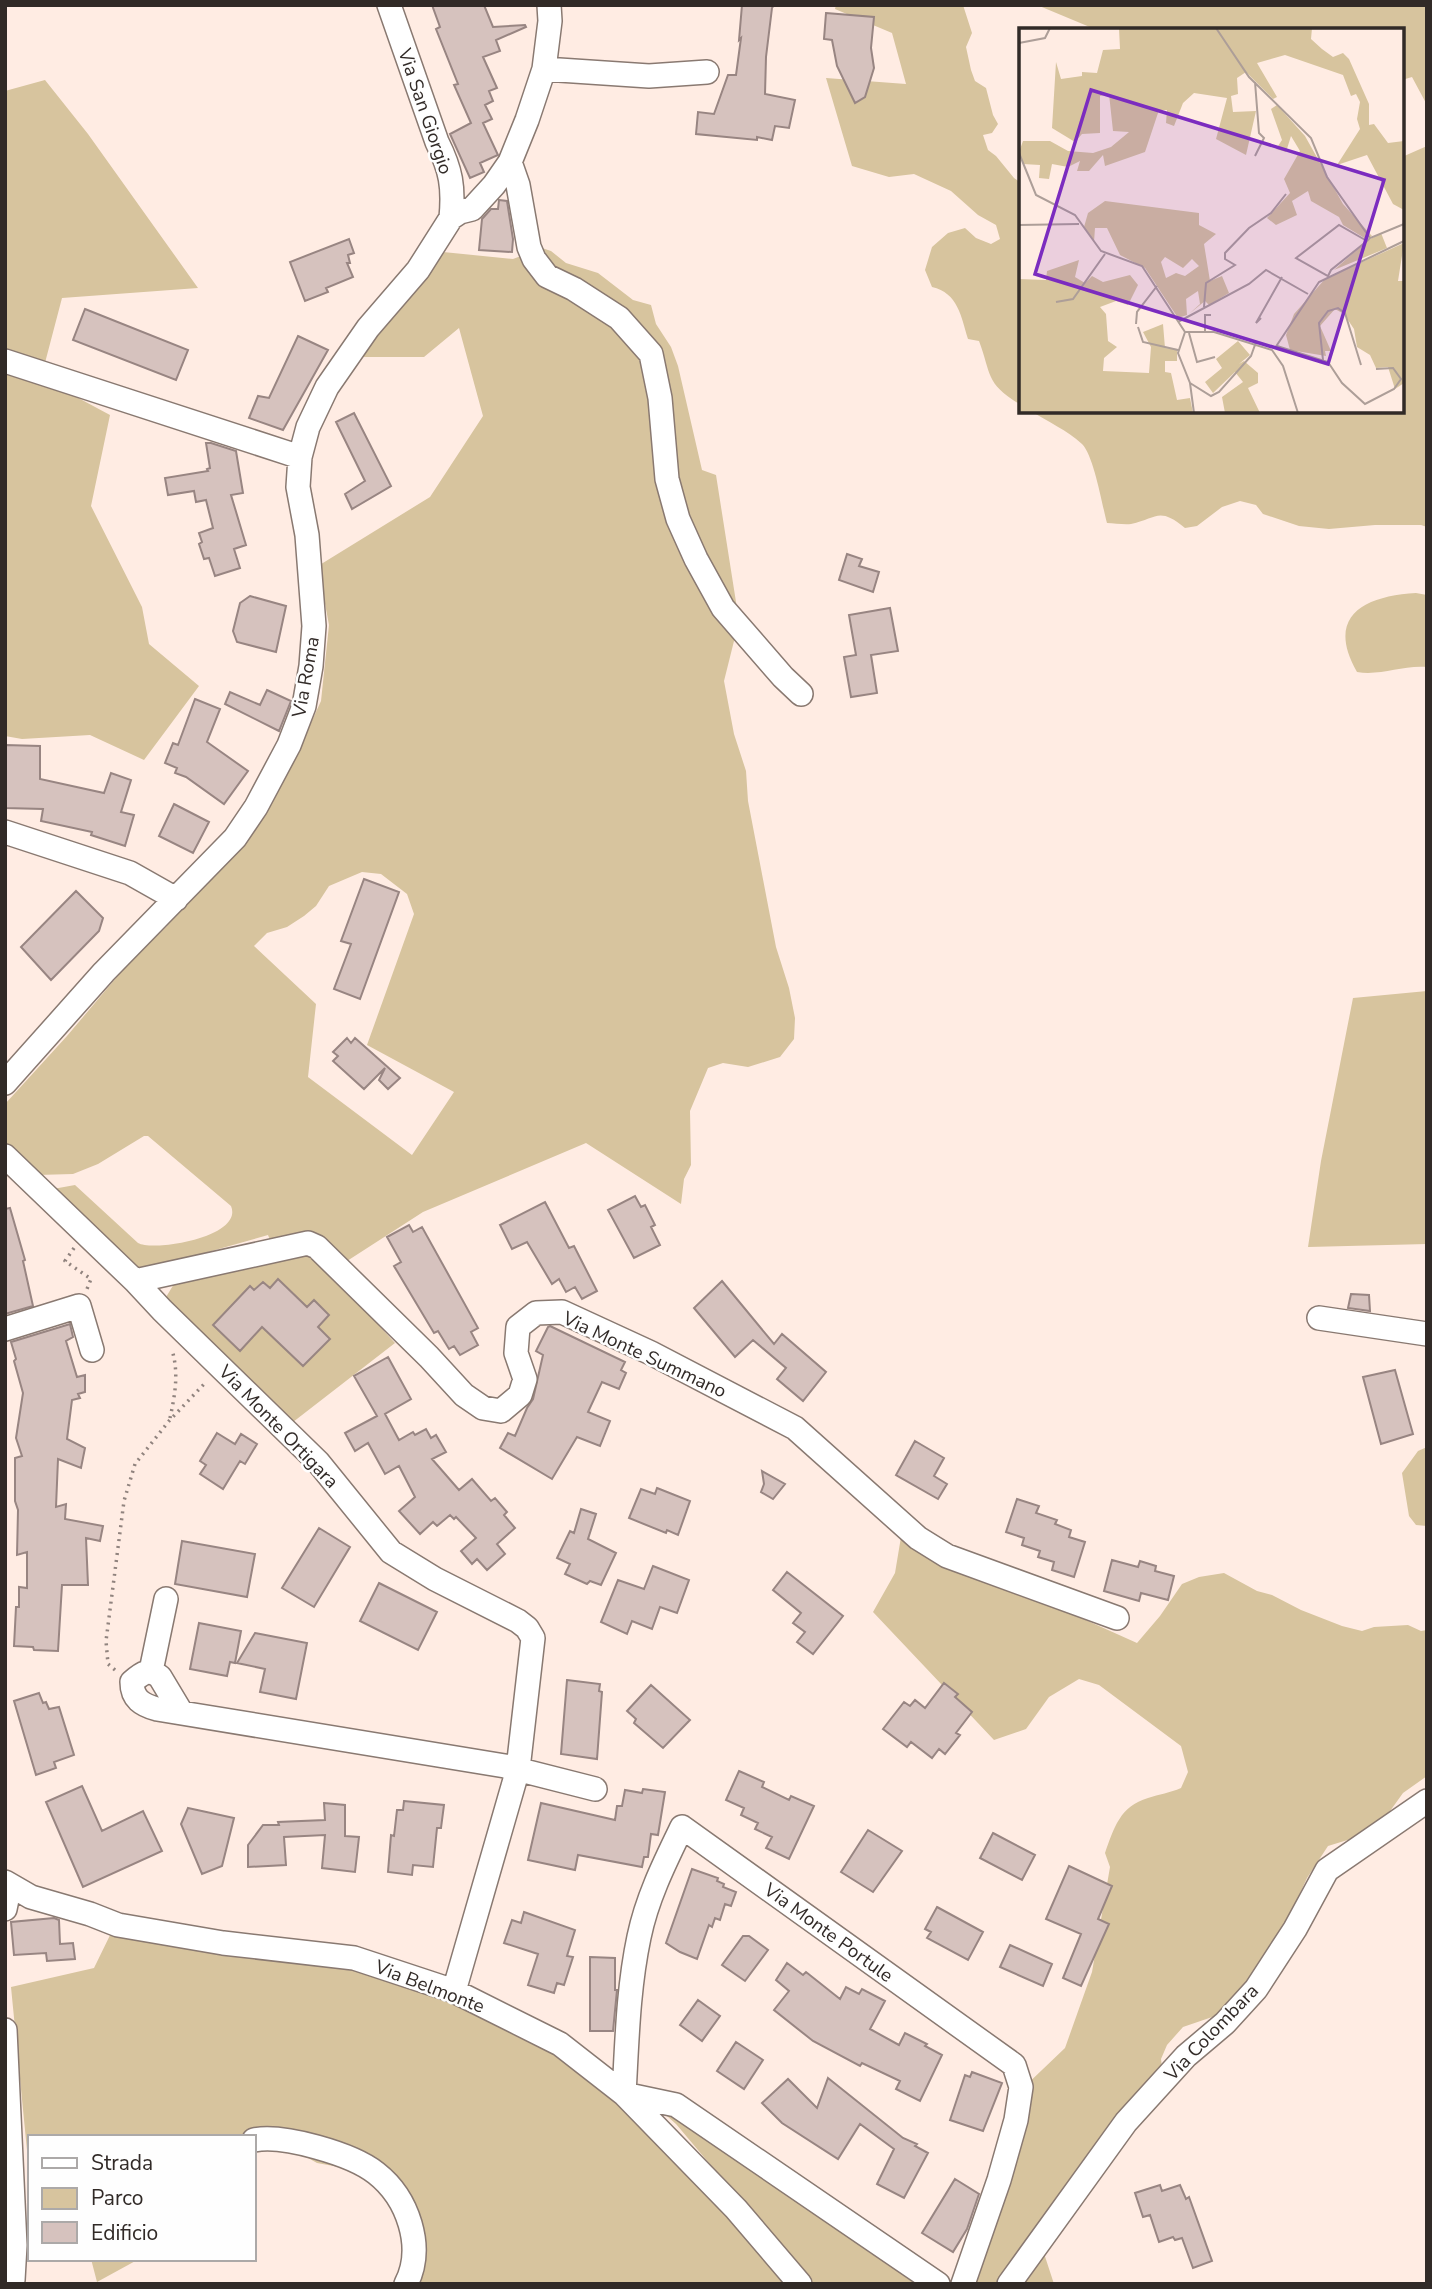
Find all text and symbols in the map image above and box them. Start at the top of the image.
inset map [1019,28,1404,413]
street label: Via San Giorgio [391,44,459,178]
street label: Via Roma [286,635,326,721]
street label: Via Monte Summano [558,1305,731,1404]
street label: Via Monte Ortigara [212,1358,344,1494]
street label: Via Monte Portule [758,1876,898,1989]
street label: Via Belmonte [370,1954,488,2020]
street label: Via Colombara [1158,1979,1265,2088]
legend [28,2135,256,2261]
text: Strada [91,2149,153,2177]
text: Parco [91,2184,144,2212]
text: Edificio [91,2219,158,2247]

